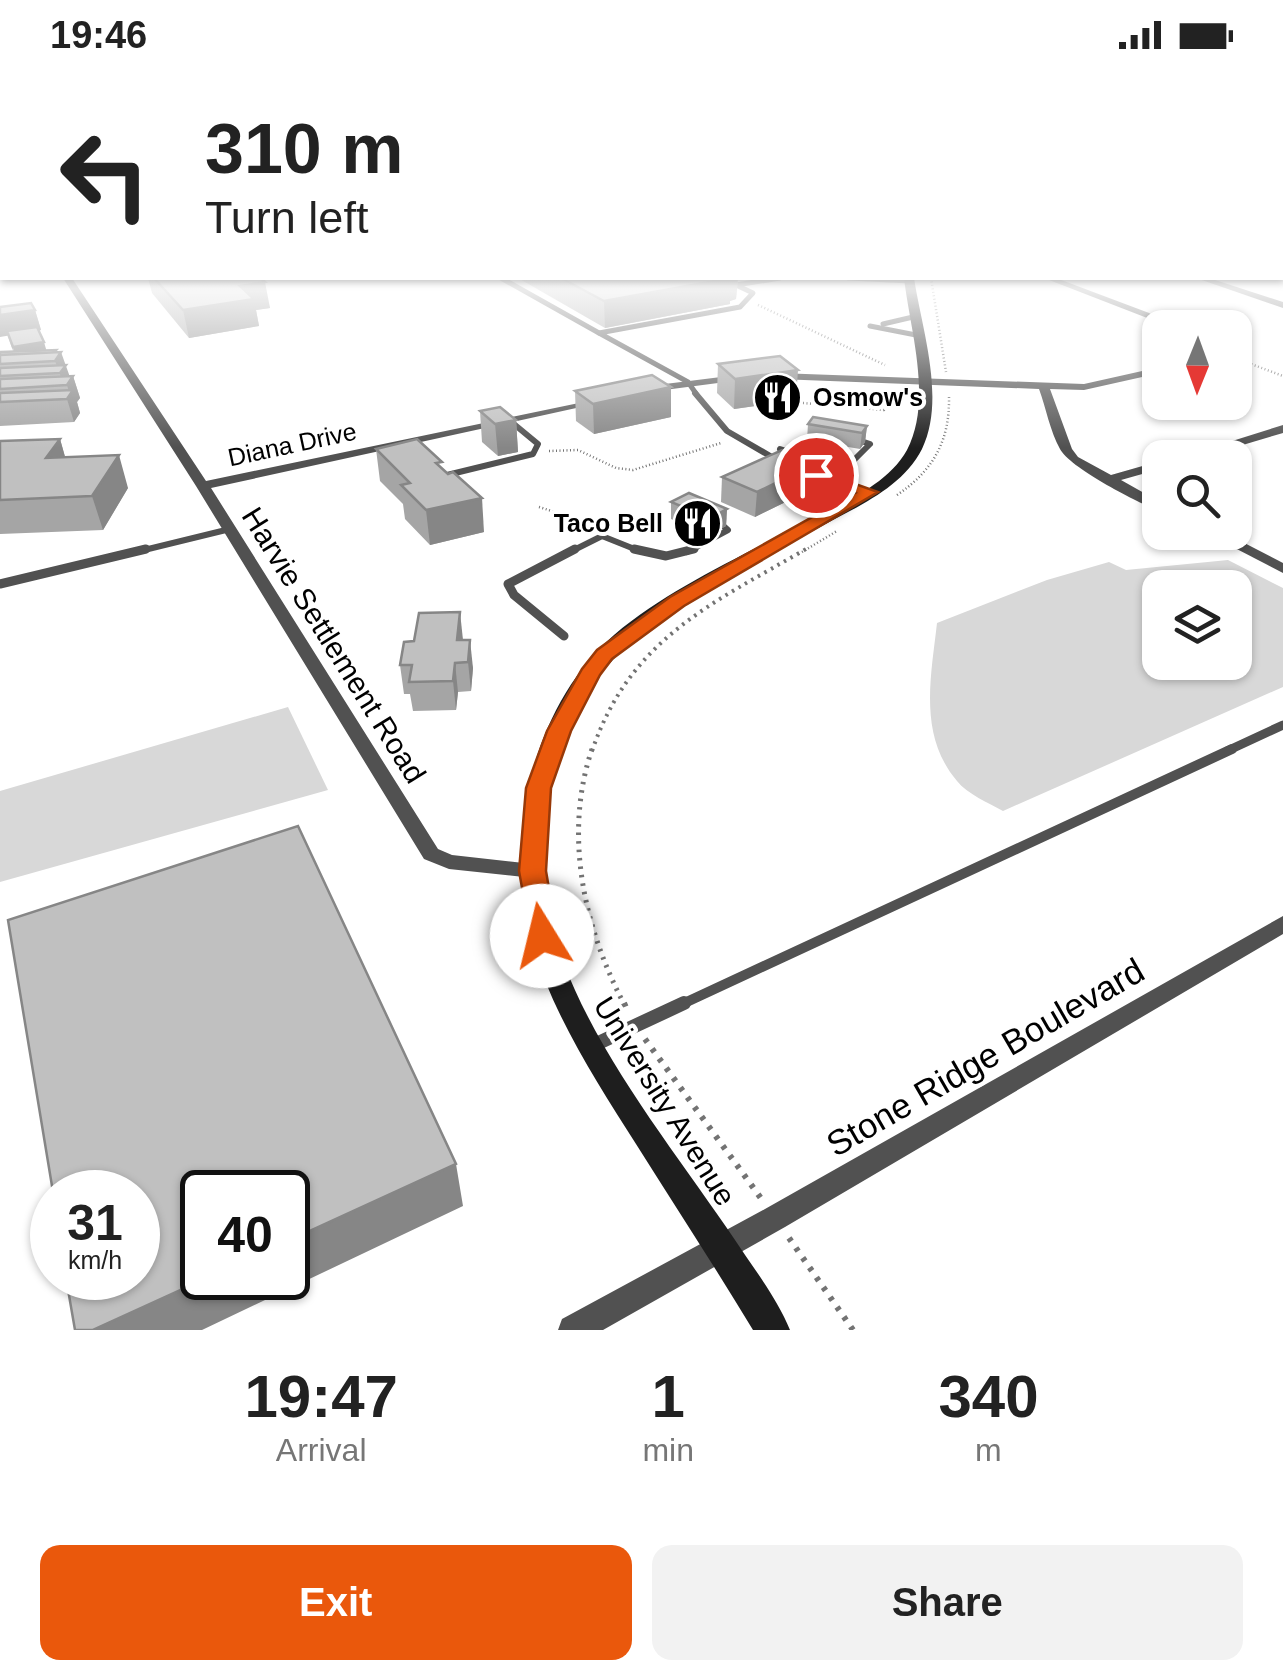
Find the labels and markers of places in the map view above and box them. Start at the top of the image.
restaurant icon: Osmow's [752,371,804,423]
place label: Osmow's [813,383,923,411]
pin [774,433,859,518]
restaurant icon: Taco Bell [672,497,724,549]
place label: Taco Bell [554,509,663,537]

